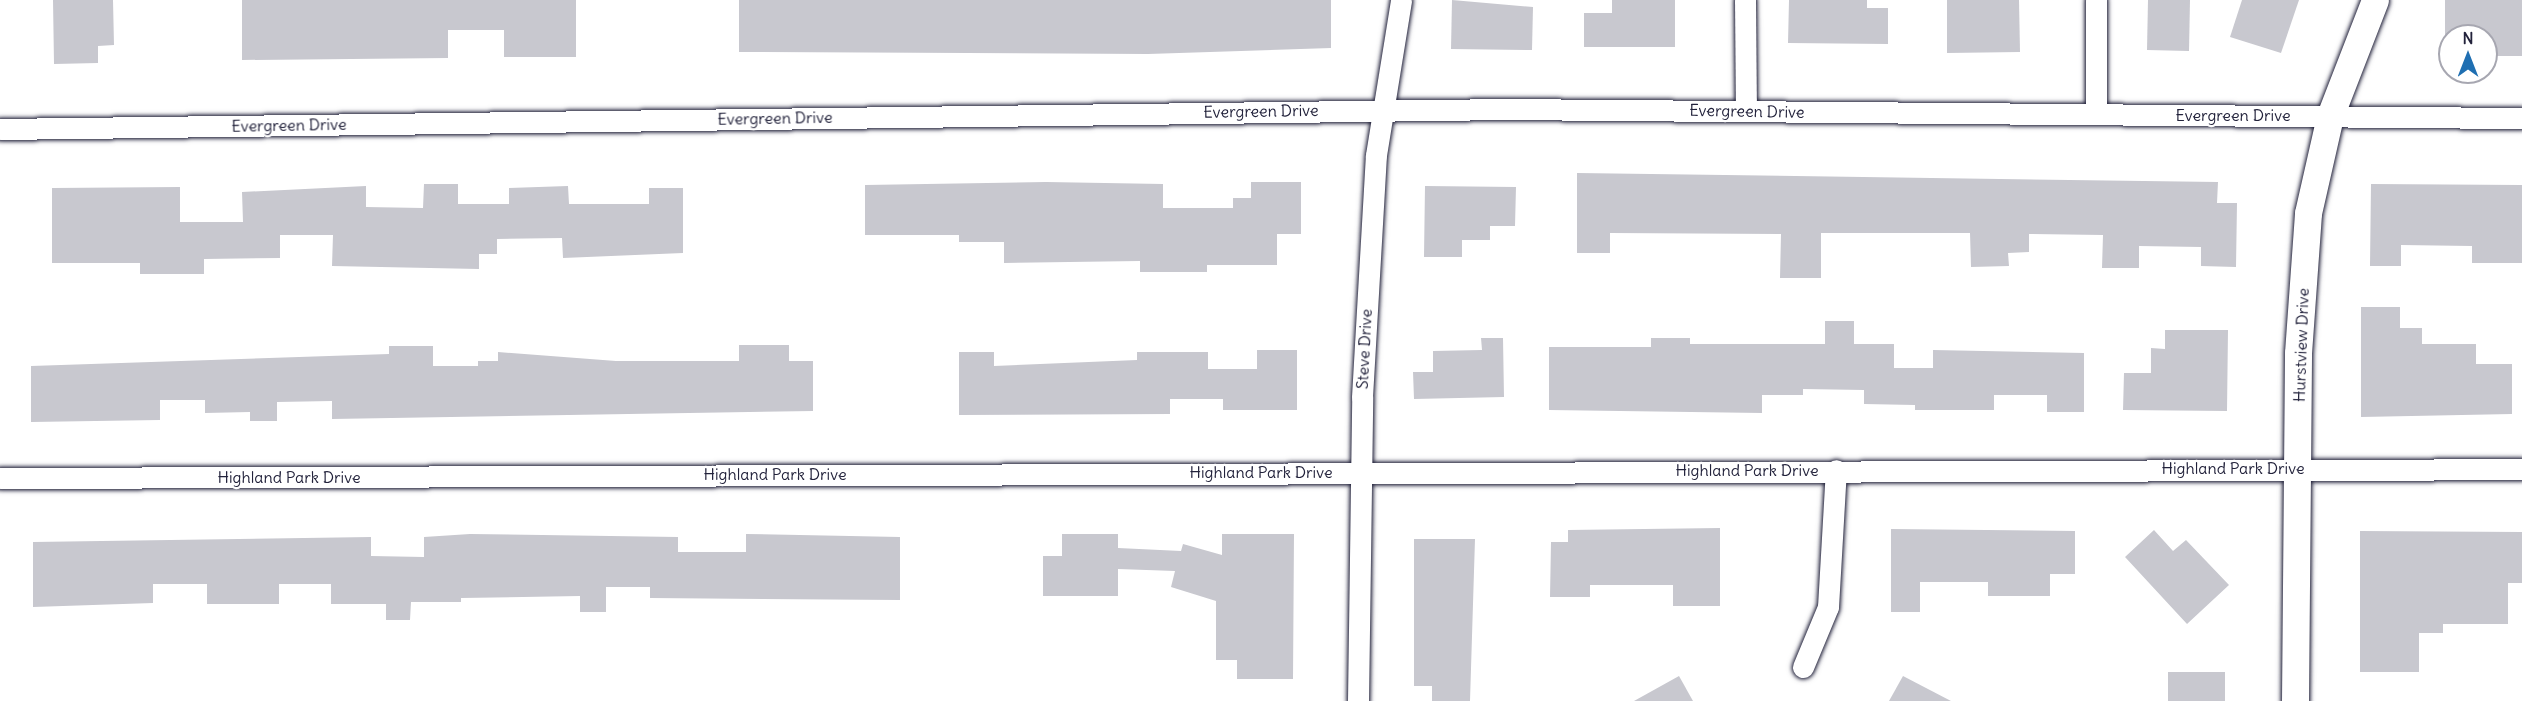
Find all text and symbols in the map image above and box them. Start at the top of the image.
north arrow [2438,24,2498,84]
text: N [2462,28,2474,48]
street label: Evergreen Drive [1203,100,1319,122]
street label: Evergreen Drive [1689,100,1805,122]
street label: Evergreen Drive [2175,105,2291,125]
street label: Evergreen Drive [717,107,833,129]
street label: Evergreen Drive [231,114,347,136]
street label: Hurstview Drive [2289,288,2313,402]
street label: Steve Drive [1352,308,1376,390]
street label: Highland Park Drive [2161,458,2305,478]
street label: Highland Park Drive [1675,460,1819,480]
street label: Highland Park Drive [1189,462,1333,482]
street label: Highland Park Drive [703,464,847,484]
street label: Highland Park Drive [217,467,361,487]

